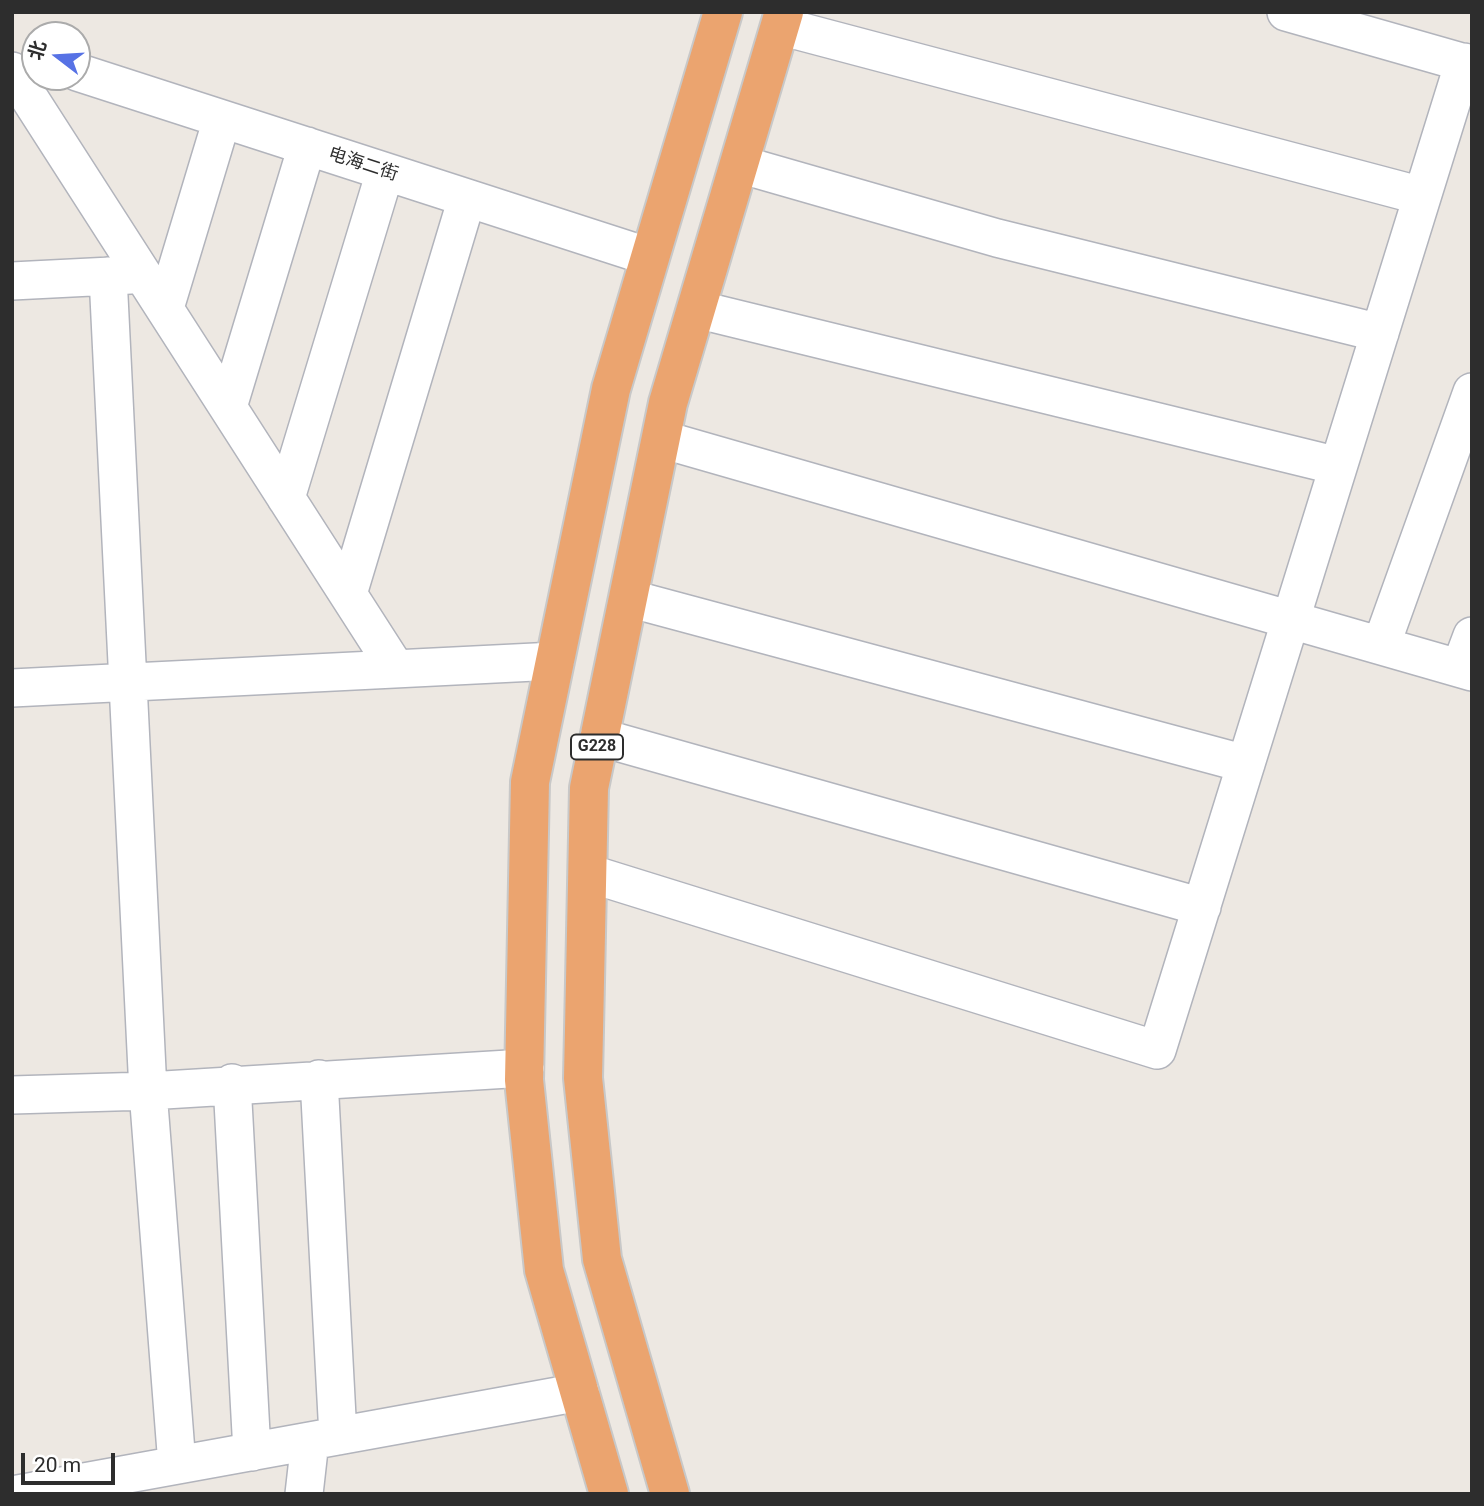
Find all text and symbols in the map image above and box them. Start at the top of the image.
north arrow [21,21,91,91]
text: 北 [24,38,51,63]
street label: 电海二街 [325,144,401,186]
road number: G228 [571,734,623,760]
scale bar [24,1440,119,1484]
text: 20 m [34,1453,81,1477]

